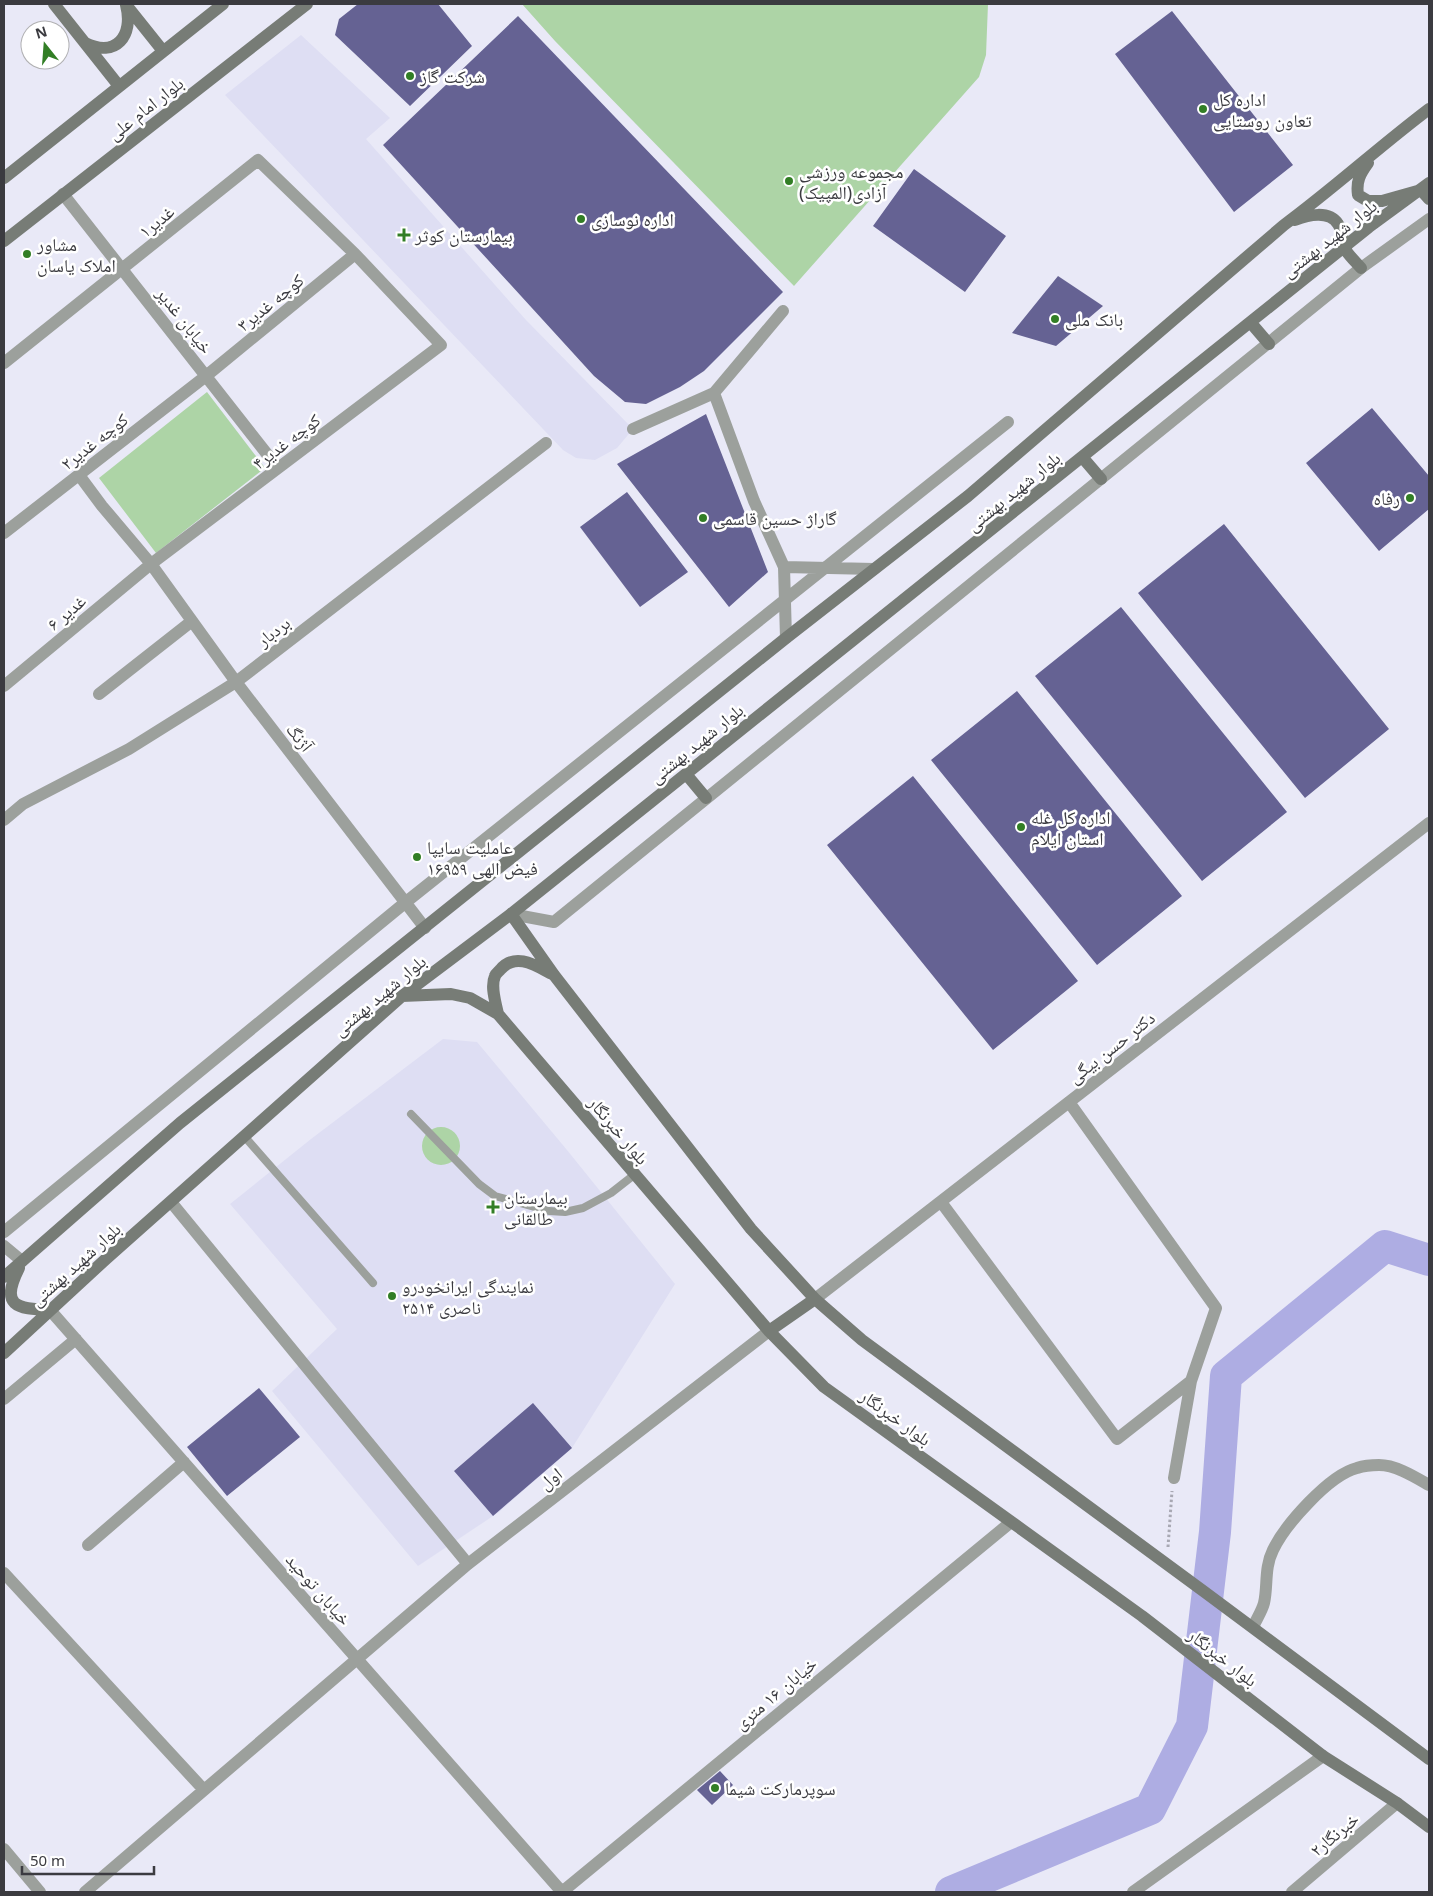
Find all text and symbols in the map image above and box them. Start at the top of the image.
north arrow [20,20,70,70]
text: N [33,21,49,43]
place label: شرکت گاز [419,64,485,88]
marker: شرکت گاز [404,70,416,82]
street label: بلوار امام على [102,71,189,146]
place label: اداره کل تعاون روستایی [1213,87,1312,132]
marker: اداره کل تعاون روستایی [1197,103,1209,115]
place label: مجموعه ورزشی آزادی(المپیک) [799,159,904,204]
marker: مجموعه ورزشی آزادی(المپیک) [783,175,795,187]
street label: بلوار شهید بهشتی [1276,193,1382,283]
street label: غدیر۱ [133,199,179,243]
place label: اداره نوسازی [591,207,674,231]
marker: اداره نوسازی [575,213,587,225]
place label: بیمارستان کوثر [414,223,513,247]
marker: بیمارستان کوثر [397,228,411,242]
place label: مشاور املاک یاسان [36,232,116,277]
marker: مشاور املاک یاسان [21,248,33,260]
street label: کوچه غدیر۳ [232,267,309,336]
street label: خیابان غدیر [151,281,219,358]
place label: بانک ملی [1065,307,1123,331]
marker: بانک ملی [1049,313,1061,325]
street label: کوچه غدیر۲ [55,407,133,475]
street label: کوچه غدیر۴ [247,407,325,474]
street label: بلوار شهید بهشتی [961,446,1065,536]
place label: رفاه [1374,486,1400,510]
marker: رفاه [1404,492,1416,504]
place label: گاراژ حسین قاسمی [713,506,837,530]
marker: گاراژ حسین قاسمی [697,512,709,524]
street label: غدیر ۶ [41,589,91,635]
street label: بردبار [251,610,295,652]
street label: بلوار شهید بهشتی [644,698,748,788]
street label: آژنگ [281,718,319,757]
place label: اداره کل غله استان ایلام [1031,805,1110,851]
marker: اداره کل غله استان ایلام [1015,821,1027,833]
place label: عاملیت سایپا ۱۶۹۵۹ فیض الهی [427,835,538,880]
marker: عاملیت سایپا ۱۶۹۵۹ فیض الهی [411,851,423,863]
street label: بلوار شهید بهشتی [327,949,431,1041]
street label: دکتر حسن بیگی [1063,1006,1159,1088]
street label: بلوار خبرنگار [583,1090,655,1169]
place label: بیمارستان طالقانی [504,1185,568,1230]
marker: بیمارستان طالقانی [486,1200,500,1214]
street label: بلوار شهید بهشتی [24,1217,126,1311]
place label: نمایندگی ایرانخودرو ناصری ۲۵۱۴ [402,1274,534,1319]
marker: نمایندگی ایرانخودرو ناصری ۲۵۱۴ [386,1290,398,1302]
street label: بلوار خبرنگار [855,1382,936,1451]
street label: اول [533,1461,567,1495]
street label: خیابان توحید [281,1548,357,1630]
street label: بلوار خبرنگار [1182,1622,1263,1692]
street label: خیابان ۱۶ متری [729,1651,821,1735]
place label: سوپرمارکت شیما [725,1776,836,1800]
marker: سوپرمارکت شیما [709,1782,721,1794]
street label: خبرنگار۲ [1305,1807,1363,1861]
scale bar [22,1844,155,1876]
text: 50 m [30,1850,65,1870]

